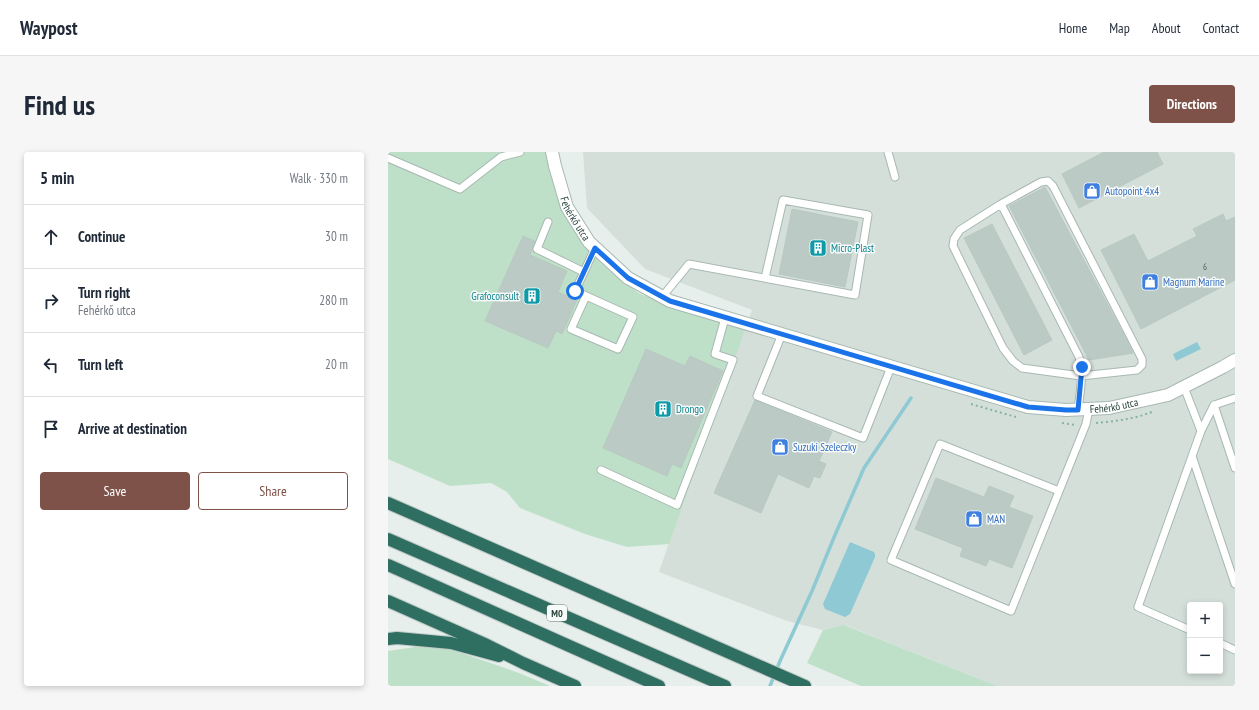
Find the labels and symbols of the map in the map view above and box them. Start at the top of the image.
shop icon: Autopoint 4x4 [1082,181,1102,201]
place label: Autopoint 4x4 [1105,184,1159,198]
street label: Fehérkő utca [557,195,593,243]
building icon: Micro-Plast [808,238,828,258]
place label: Micro-Plast [831,241,874,255]
house number: 6 [1203,261,1207,272]
shop icon: Magnum Marine [1140,272,1160,292]
place label: Magnum Marine [1163,275,1225,289]
route start [566,282,584,300]
building icon: Grafoconsult [522,286,542,306]
place label: Grafoconsult [471,289,519,303]
route end [1073,358,1091,376]
street label: Fehérkő utca [1089,395,1139,416]
building icon: Drongo [653,399,673,419]
place label: Drongo [676,402,704,416]
shop icon: Suzuki Szeleczky [770,437,790,457]
place label: Suzuki Szeleczky [793,440,857,454]
shop icon: MAN [964,509,984,529]
place label: MAN [987,512,1005,526]
road number: M0 [547,605,567,621]

